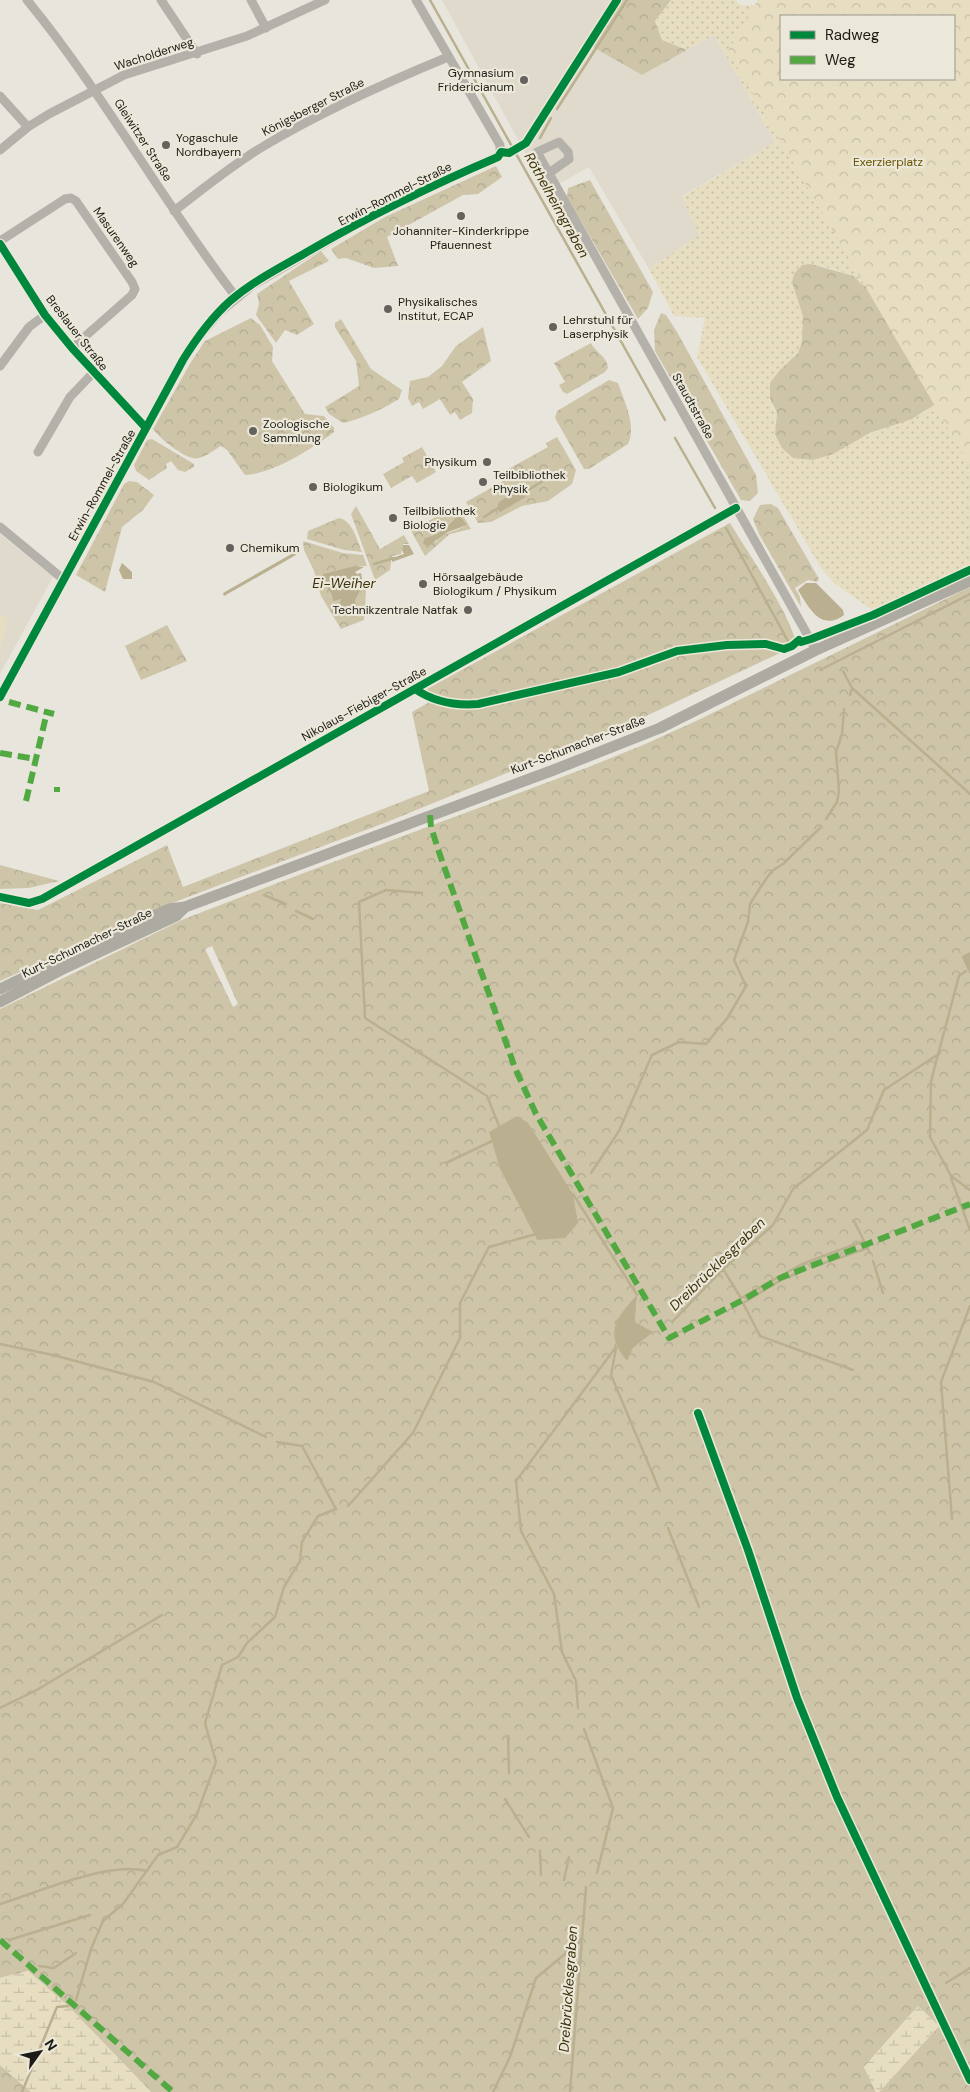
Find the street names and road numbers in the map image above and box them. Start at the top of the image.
street label: Wacholderweg [112,34,196,74]
street label: Königsberger Straße [259,74,367,140]
street label: Gleiwitzer Straße [110,96,176,184]
street label: Erwin-Rommel-Straße [336,158,455,230]
street label: Masurenweg [89,204,143,270]
street label: Breslauer Straße [42,292,112,374]
street label: Staudtstraße [668,370,718,442]
street label: Erwin-Rommel-Straße [65,426,139,544]
street label: Nikolaus-Fiebiger-Straße [299,663,429,745]
street label: Kurt-Schumacher-Straße [508,712,648,778]
street label: Kurt-Schumacher-Straße [19,904,155,982]

